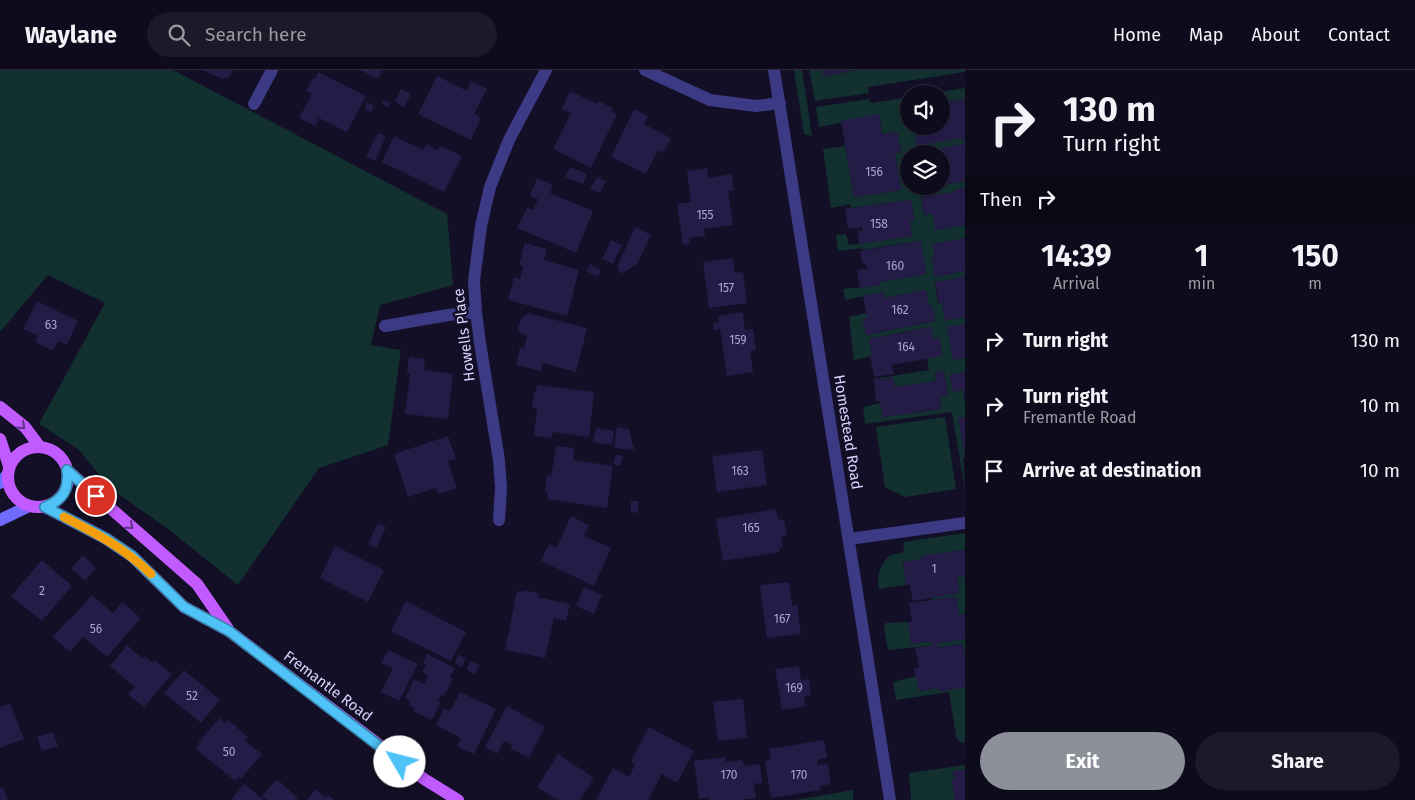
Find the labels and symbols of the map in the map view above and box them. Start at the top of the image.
house number: 156 [865,165,883,179]
house number: 155 [696,208,714,222]
house number: 158 [870,217,888,231]
house number: 160 [886,259,904,273]
house number: 157 [718,281,734,295]
street label: Howells Place [449,287,479,383]
house number: 162 [891,303,909,317]
house number: 63 [45,318,57,332]
house number: 159 [729,333,747,347]
house number: 164 [897,340,916,354]
street label: Homestead Road [830,373,866,491]
one-way arrow [16,420,25,429]
house number: 163 [731,464,749,478]
pin [75,475,117,517]
one-way arrow [125,520,134,529]
house number: 165 [742,521,760,535]
house number: 1 [931,562,937,576]
house number: 2 [39,584,45,598]
house number: 167 [774,612,790,626]
house number: 56 [90,622,102,636]
street label: Fremantle Road [280,647,376,725]
house number: 169 [785,681,803,695]
house number: 52 [186,689,198,703]
position arrow [373,735,425,787]
house number: 50 [223,745,236,759]
house number: 170 [720,768,738,782]
house number: 170 [790,768,808,782]

